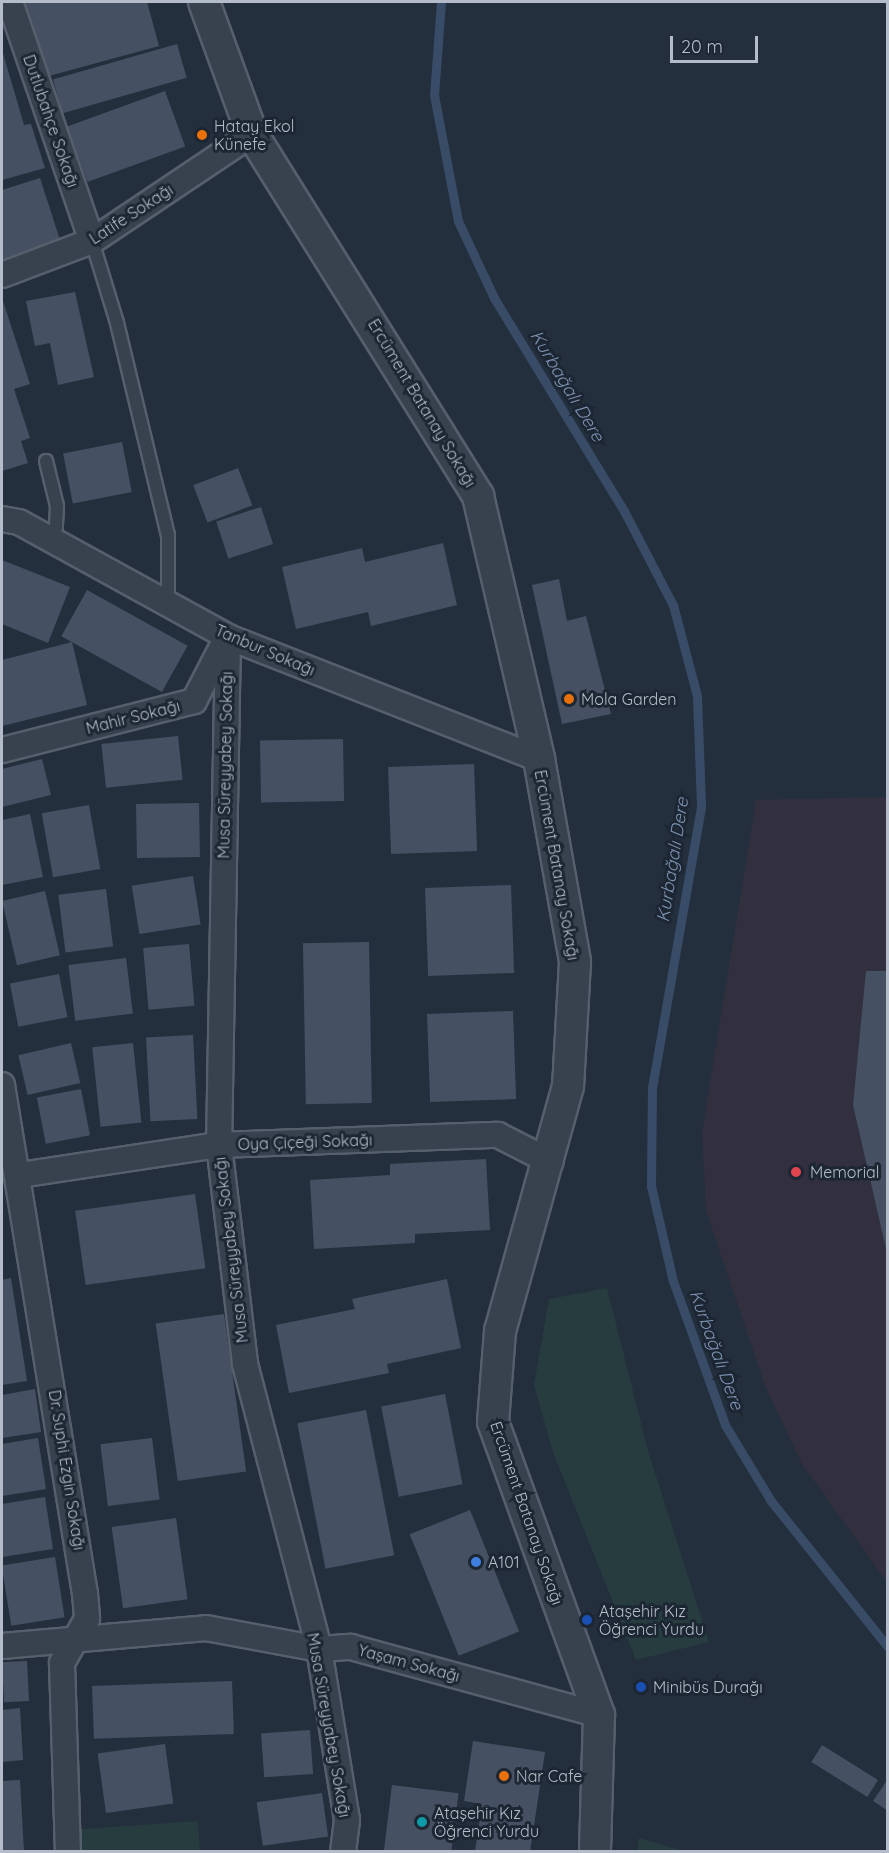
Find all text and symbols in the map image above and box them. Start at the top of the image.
scale bar [673,24,762,62]
text: 20 m [681,35,723,58]
street label: Dutlubahçe Sokağı [19,52,83,190]
place label: Hatay Ekol Künefe [214,116,294,154]
marker: Hatay Ekol Künefe [195,128,209,142]
street label: Latife Sokağı [86,180,176,248]
street label: Ercüment Batanay Sokağı [364,315,480,491]
water label: Kurbağalı Dere [525,326,609,446]
street label: Tanbur Sokağı [212,620,318,680]
street label: Musa Süreyyabey Sokağı [214,671,236,859]
place label: Mola Garden [581,689,676,709]
marker: Mola Garden [562,692,576,706]
street label: Mahir Sokağı [84,696,182,738]
street label: Ercüment Batanay Sokağı [531,768,583,962]
water label: Kurbağalı Dere [652,796,694,924]
street label: Oya Çiçeği Sokağı [237,1130,373,1154]
street label: Musa Süreyyabey Sokağı [210,1156,252,1344]
place label: Memorial [810,1162,879,1182]
marker: Memorial [787,1163,805,1181]
water label: Kurbağalı Dere [684,1287,748,1413]
street label: Dr. Suphi Ezgin Sokağı [45,1389,89,1551]
street label: Ercüment Batanay Sokağı [487,1419,567,1607]
place label: A101 [488,1552,520,1572]
marker: A101 [469,1555,483,1569]
place label: Ataşehi̇r Kız Öğrenci̇ Yurdu [599,1601,704,1639]
marker: Ataşehi̇r Kız Öğrenci̇ Yurdu [580,1613,594,1627]
street label: Musa Süreyyabey Sokağı [303,1631,355,1819]
street label: Yaşam Sokağı [356,1640,462,1686]
place label: Minibüs Durağı [653,1677,763,1697]
marker: Minibüs Durağı [634,1680,648,1694]
place label: Nar Cafe [516,1766,582,1786]
marker: Nar Cafe [497,1769,511,1783]
place label: Ataşehir Kız Öğrenci Yurdu [434,1803,539,1841]
marker: Ataşehir Kız Öğrenci Yurdu [415,1815,429,1829]

